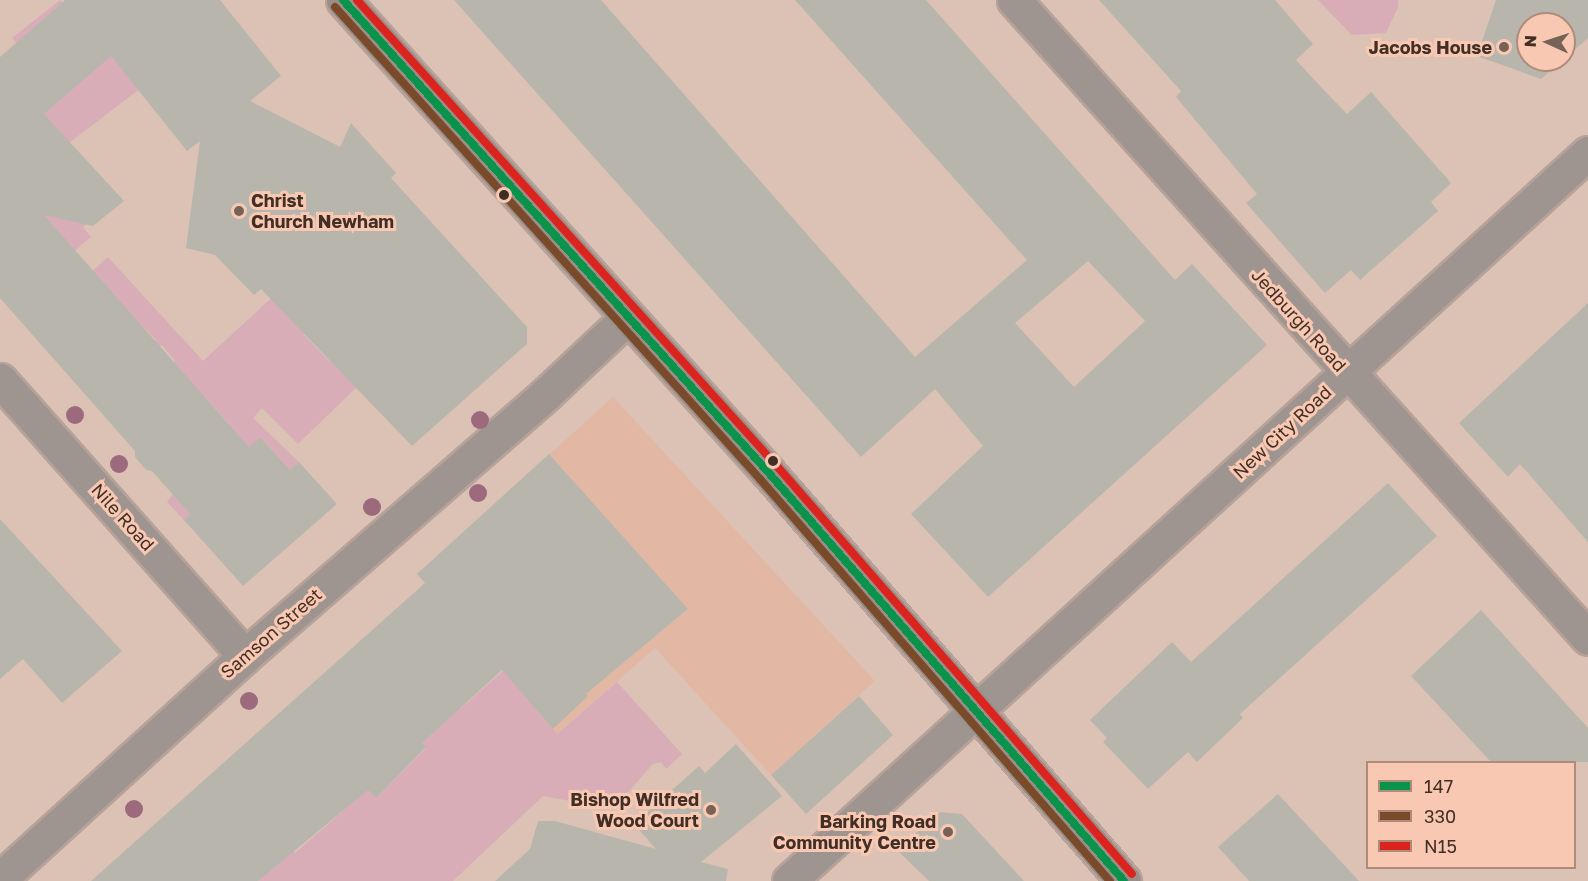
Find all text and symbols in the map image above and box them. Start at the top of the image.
north arrow [1516,12,1576,72]
text: N [1520,35,1540,48]
place label: Jacobs House [1369,36,1492,58]
marker: Jacobs House [1497,40,1511,54]
unlabelled marker [498,189,510,201]
place label: Christ Church Newham [251,190,394,232]
marker: Christ Church Newham [232,204,246,218]
street label: Jedburgh Road [1247,264,1351,376]
street label: New City Road [1228,381,1336,483]
unlabelled marker [767,455,779,467]
street label: Nile Road [87,479,159,555]
street label: Samson Street [216,583,326,683]
legend [1366,761,1576,869]
text: 147 [1424,775,1453,797]
place label: Bishop Wilfred Wood Court [570,789,699,832]
marker: Bishop Wilfred Wood Court [704,803,718,817]
text: 330 [1424,805,1456,827]
place label: Barking Road Community Centre [773,811,936,854]
marker: Barking Road Community Centre [941,825,955,839]
text: N15 [1424,835,1457,857]

